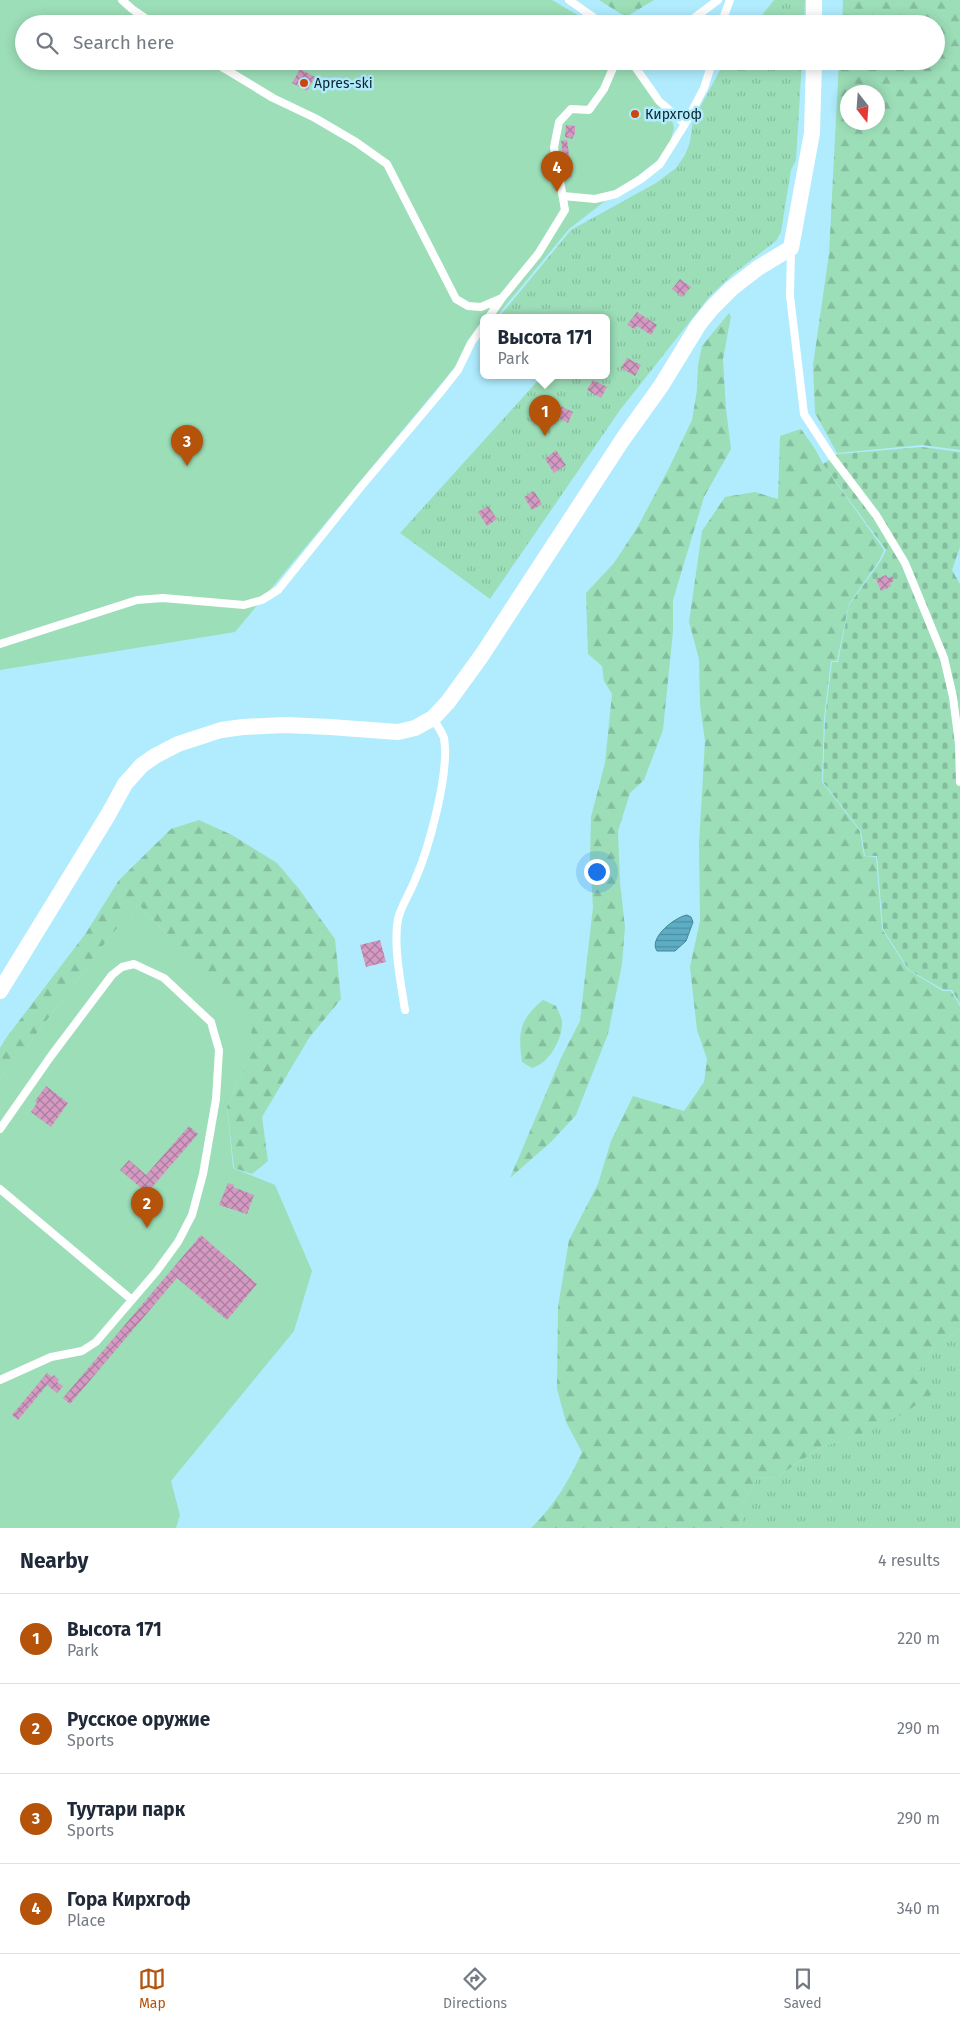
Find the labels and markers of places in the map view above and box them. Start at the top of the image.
place label: Apres-ski [314,75,373,92]
marker: Apres-ski [298,77,310,89]
place label: Кирхгоф [645,106,702,123]
marker: Кирхгоф [629,108,641,120]
pin: 4 [541,151,573,192]
pin: 1 [529,395,561,436]
pin: 3 [171,425,203,466]
pin: 2 [131,1187,163,1228]

